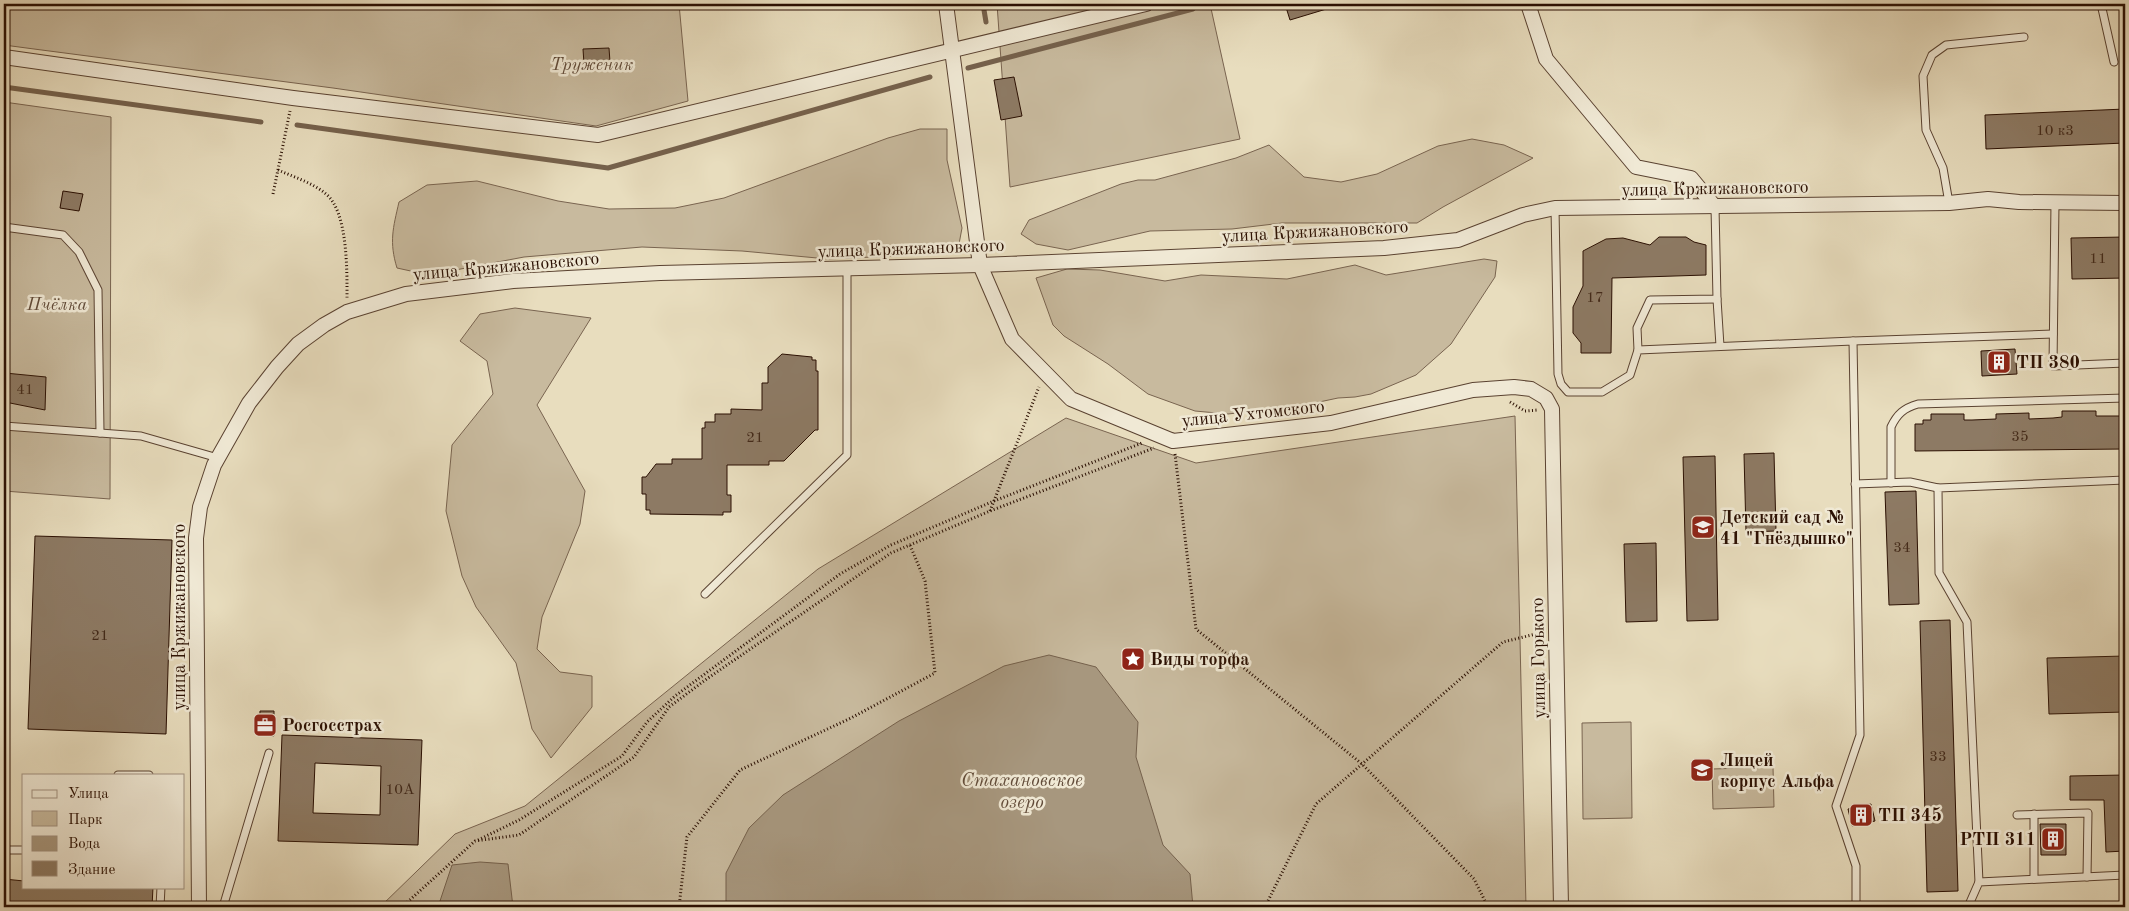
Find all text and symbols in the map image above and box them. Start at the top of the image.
park label: Труженик [551,56,634,74]
house number: 10 к3 [2036,124,2074,139]
street label: улица Кржижановского [1621,178,1809,200]
street label: улица Кржижановского [1221,218,1409,246]
street label: улица Кржижановского [817,237,1005,261]
street label: улица Кржижановского [412,250,600,284]
house number: 11 [2089,252,2107,267]
house number: 17 [1586,291,1604,306]
park label: Пчёлка [26,296,87,314]
building icon: ТП 380 [1986,349,2012,375]
place label: ТП 380 [2016,354,2080,372]
house number: 41 [16,383,34,398]
street label: улица Ухтомского [1181,398,1326,430]
house number: 35 [2011,430,2029,445]
house number: 21 [746,431,764,446]
place label: Детский сад № 41 "Гнёздышко" [1720,509,1853,548]
school or university icon: Детский сад № 41 "Гнёздышко" [1690,514,1716,540]
street label: улица Кржижановского [171,523,189,711]
house number: 34 [1893,541,1911,556]
street label: улица Горького [1529,597,1549,719]
house number: 21 [91,629,109,644]
place icon: Виды торфа [1120,646,1146,672]
place label: Виды торфа [1150,651,1249,670]
office icon: Росгосстрах [252,712,278,738]
place label: Росгосстрах [282,717,382,735]
house number: 33 [1929,750,1947,765]
place label: Лицей корпус Альфа [1720,752,1834,792]
school or university icon: Лицей корпус Альфа [1689,757,1715,783]
water label: Стахановское озеро [961,772,1083,813]
legend [22,774,185,888]
house number: 10А [386,783,415,798]
text: Улица [68,787,109,802]
building icon: ТП 345 [1848,802,1874,828]
place label: ТП 345 [1878,807,1942,825]
text: Парк [68,813,103,828]
building icon: РТП 311 [2040,826,2066,852]
place label: РТП 311 [1960,831,2036,849]
text: Вода [68,837,101,852]
text: Здание [68,863,115,878]

